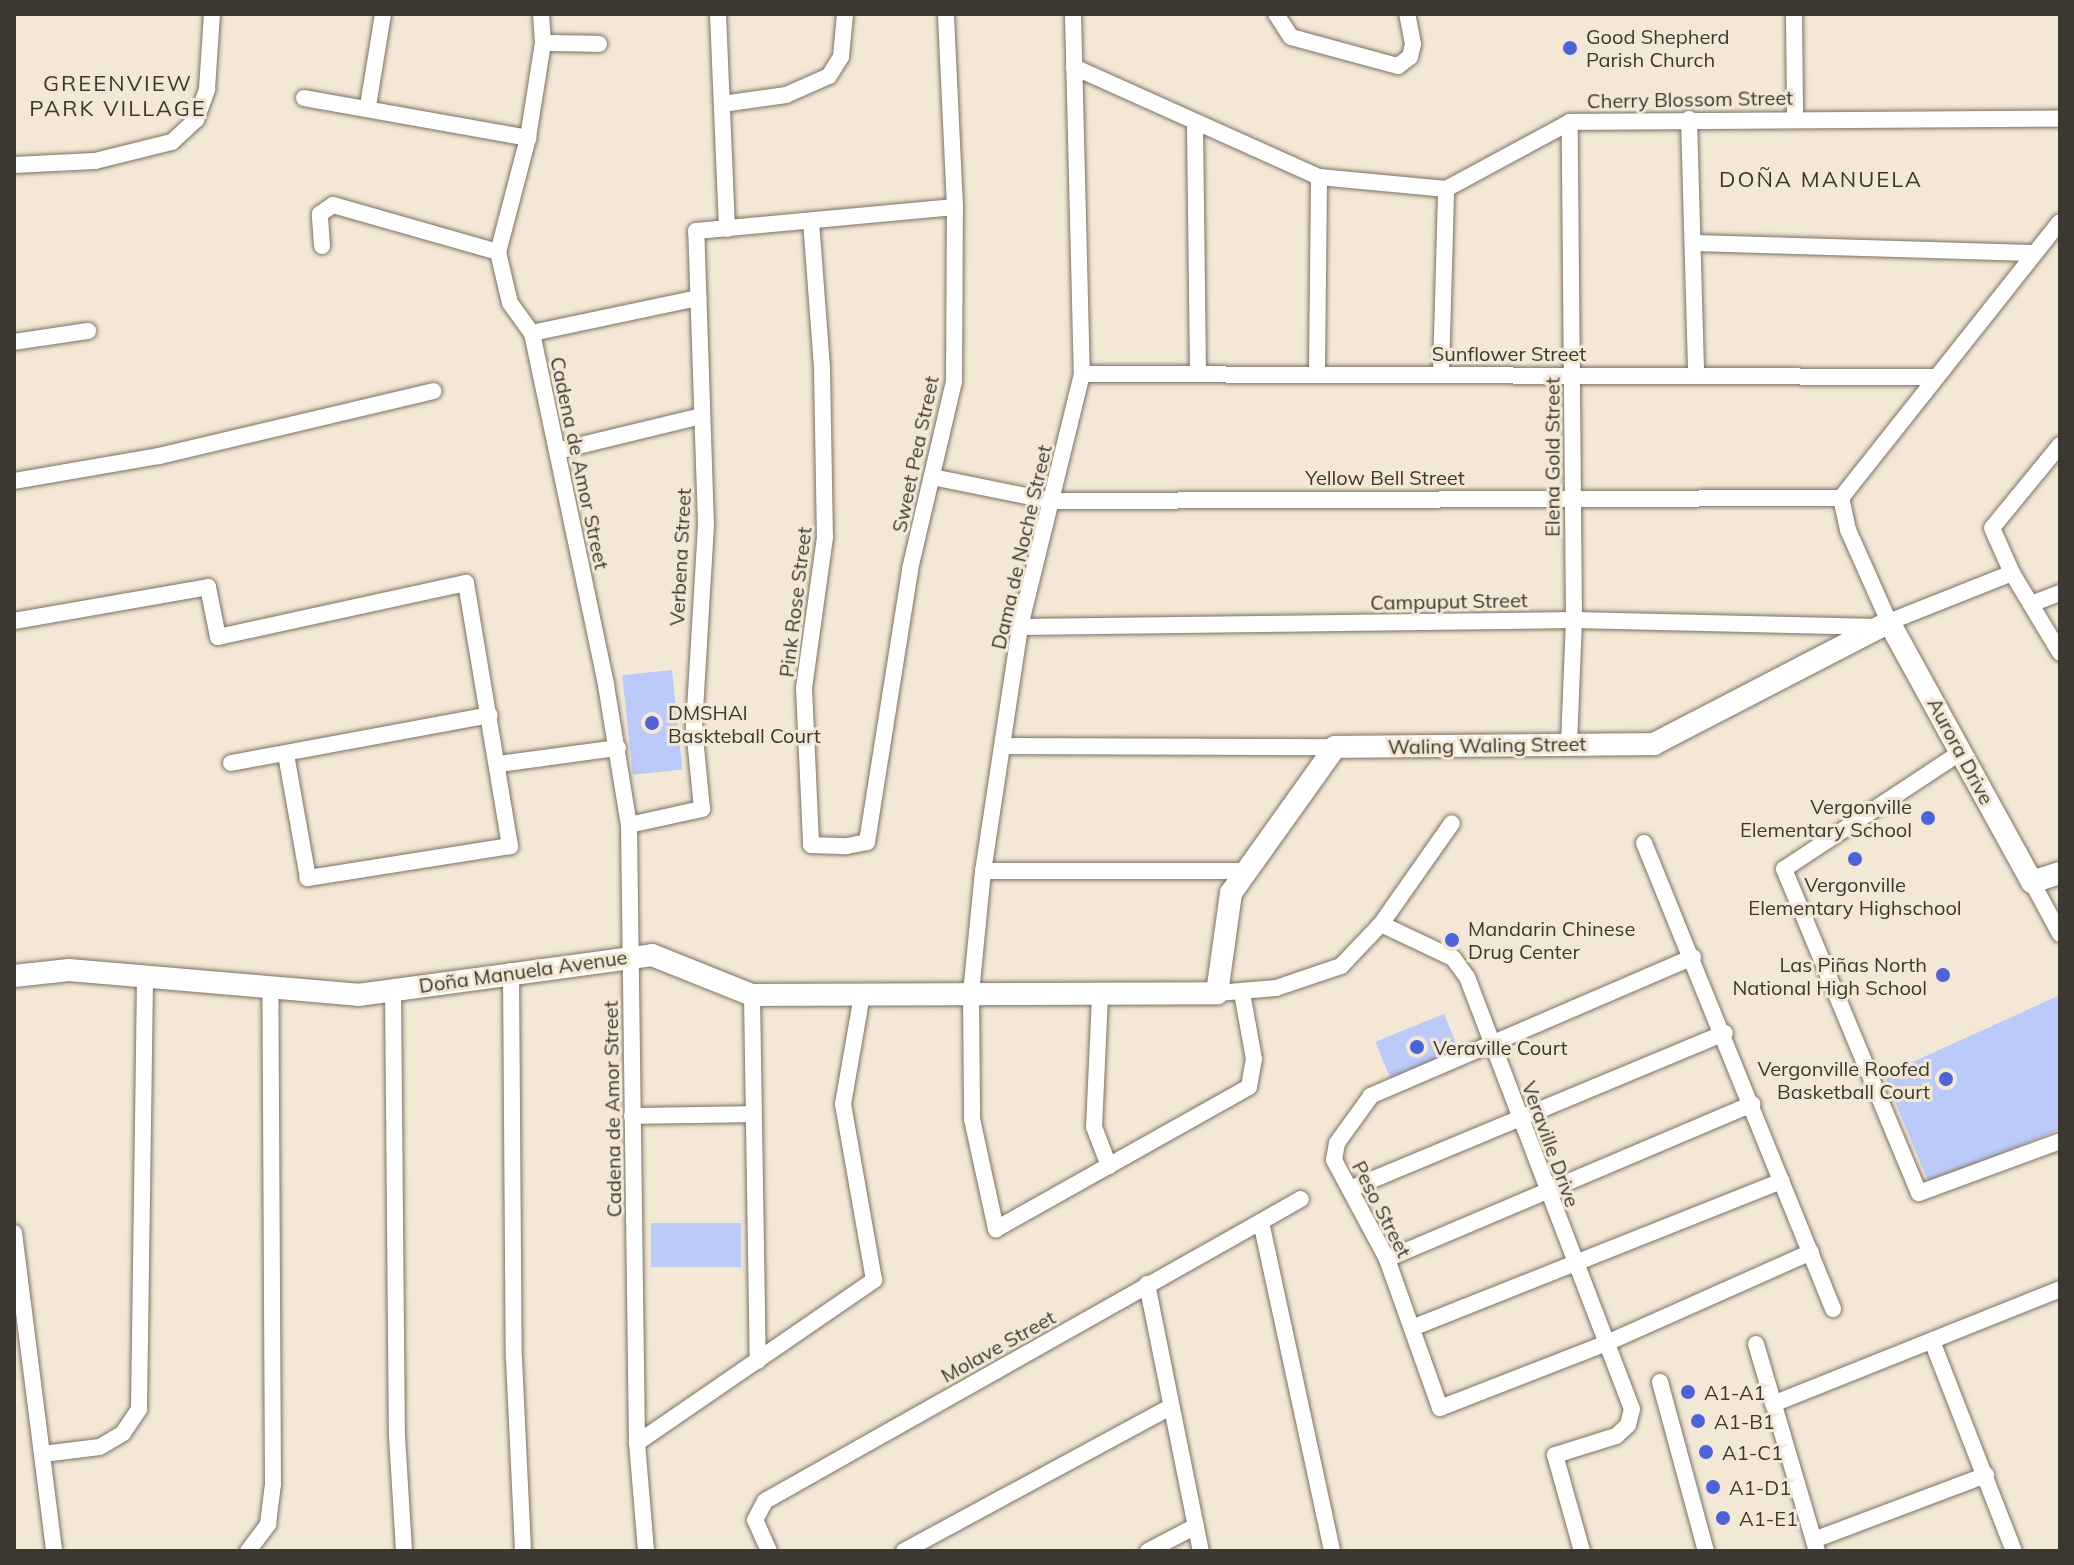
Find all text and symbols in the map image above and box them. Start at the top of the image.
place label: Good Shepherd Parish Church [1586,24,1729,71]
marker: Good Shepherd Parish Church [1561,39,1579,57]
district label: GREENVIEW PARK VILLAGE [29,70,207,122]
street label: Cherry Blossom Street [1587,85,1793,113]
district label: DOÑA MANUELA [1719,167,1923,193]
street label: Sunflower Street [1432,341,1586,365]
street label: Cadena de Amor Street [546,355,614,571]
street label: Sweet Pea Street [887,373,943,535]
street label: Elena Gold Street [1540,377,1564,537]
street label: Dama de Noche Street [986,442,1056,652]
street label: Yellow Bell Street [1305,465,1465,489]
street label: Verbena Street [664,487,696,627]
street label: Pink Rose Street [774,525,816,679]
street label: Campuput Street [1370,588,1528,614]
street label: Aurora Drive [1923,693,1999,809]
place label: DMSHAI Baskteball Court [668,700,821,747]
marker: DMSHAI Baskteball Court [643,714,661,732]
street label: Waling Waling Street [1388,731,1586,759]
place label: Vergonville Elementary School [1740,794,1912,841]
marker: Vergonville Elementary School [1919,809,1937,827]
marker: Vergonville Elementary Highschool [1846,850,1864,868]
place label: Vergonville Elementary Highschool [1748,872,1962,919]
place label: Mandarin Chinese Drug Center [1468,916,1635,963]
marker: Mandarin Chinese Drug Center [1443,931,1461,949]
street label: Doña Manuela Avenue [417,944,629,998]
place label: Las Piñas North National High School [1732,952,1927,999]
marker: Las Piñas North National High School [1934,966,1952,984]
street label: Cadena de Amor Street [598,1000,626,1218]
place label: Veraville Court [1433,1035,1567,1059]
marker: Veraville Court [1408,1038,1426,1056]
place label: Vergonville Roofed Basketball Court [1757,1056,1930,1103]
marker: Vergonville Roofed Basketball Court [1937,1070,1955,1088]
street label: Veraville Drive [1517,1078,1585,1210]
street label: Peso Street [1347,1157,1417,1261]
street label: Molave Street [937,1305,1059,1387]
place label: A1-A1 [1704,1380,1766,1404]
marker: A1-A1 [1679,1383,1697,1401]
place label: A1-B1 [1714,1409,1775,1433]
marker: A1-B1 [1689,1412,1707,1430]
place label: A1-C1 [1722,1440,1783,1464]
marker: A1-C1 [1697,1443,1715,1461]
place label: A1-D1 [1729,1475,1791,1499]
marker: A1-D1 [1704,1478,1722,1496]
place label: A1-E1 [1739,1506,1798,1530]
marker: A1-E1 [1714,1509,1732,1527]

